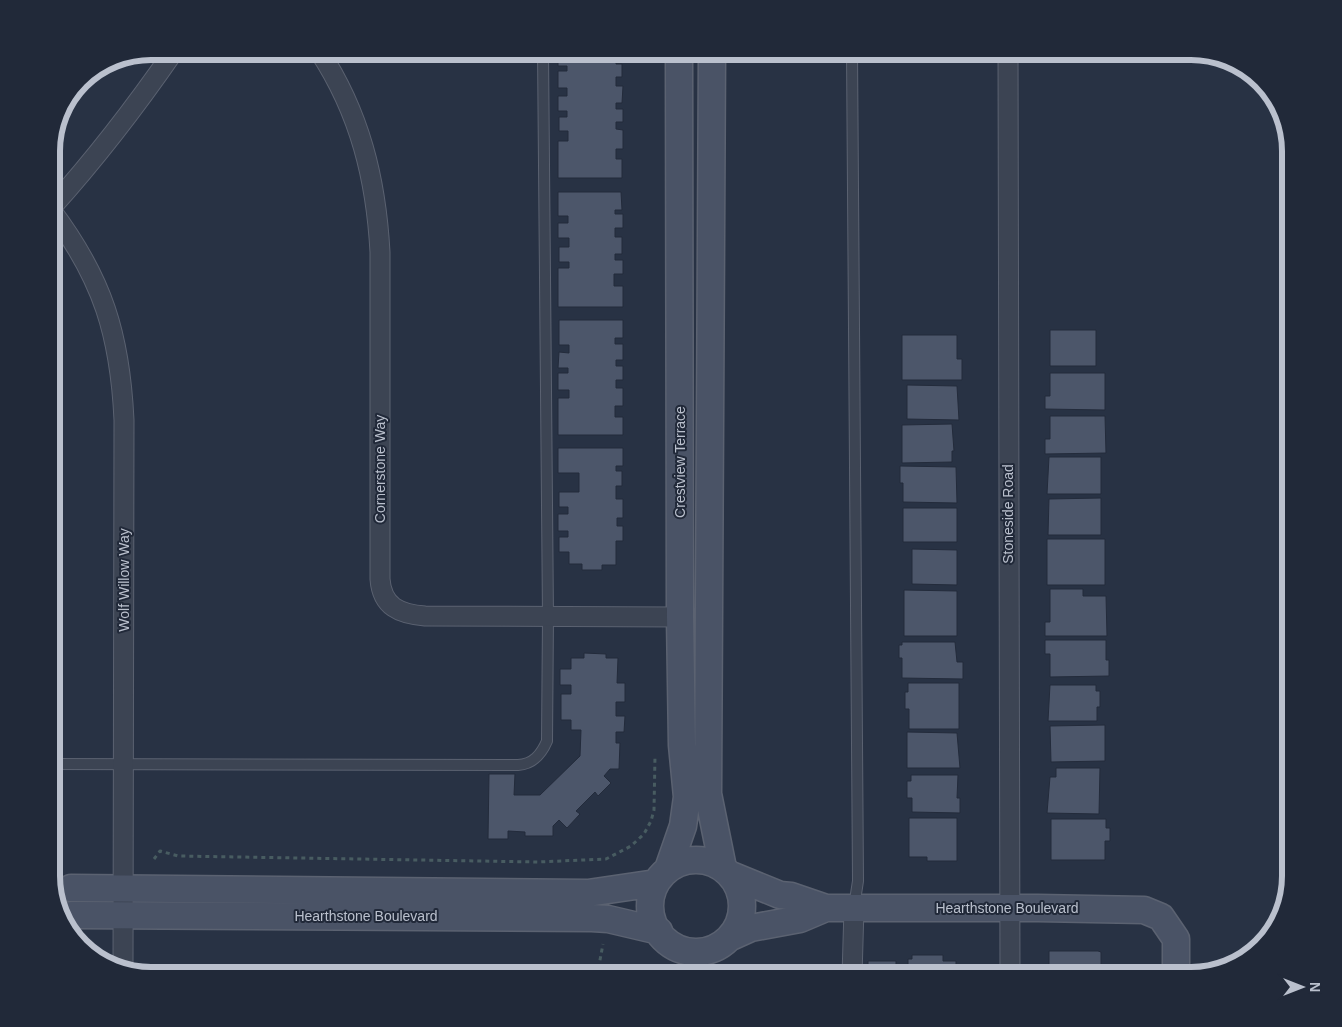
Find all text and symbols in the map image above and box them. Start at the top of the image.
street label: Crestview Terrace [672,406,688,518]
street label: Cornerstone Way [372,415,388,523]
street label: Stoneside Road [1000,464,1016,564]
street label: Wolf Willow Way [116,528,132,632]
street label: Hearthstone Boulevard [935,900,1079,916]
street label: Hearthstone Boulevard [294,908,438,924]
north arrow [1277,962,1327,1012]
text: N [1307,982,1323,992]

